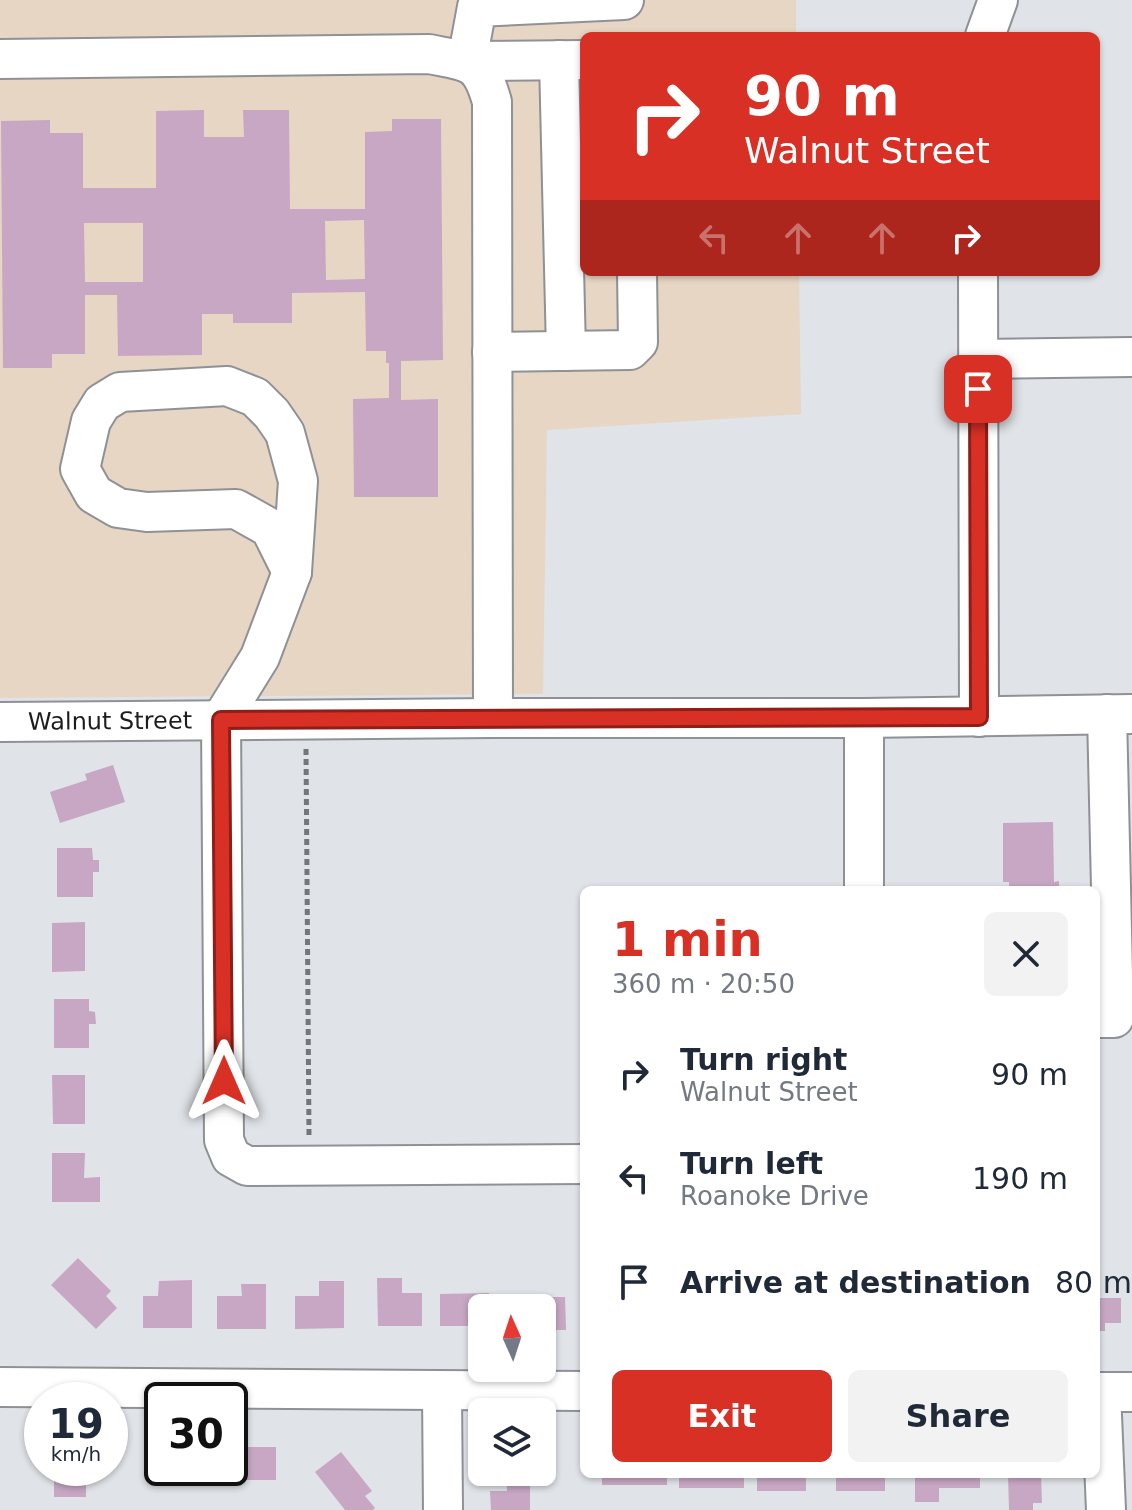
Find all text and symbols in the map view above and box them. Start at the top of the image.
text: 90 m [744,63,900,128]
icon: right [612,64,716,168]
text: Walnut Street [744,130,990,171]
icon: left [692,216,736,260]
icon: ahead [776,216,820,260]
icon: ahead [860,216,904,260]
icon: right [944,216,988,260]
pin [944,355,1012,423]
icon: arrive [956,367,1000,411]
street label: Walnut Street [28,706,192,736]
text: 1 min [612,911,763,967]
button: close [984,912,1068,996]
text: 360 m · 20:50 [612,969,795,999]
position arrow [182,1039,266,1123]
text: Turn right [680,1042,847,1077]
icon: right [612,1052,656,1096]
text: 90 m [991,1057,1068,1092]
text: Walnut Street [680,1077,858,1107]
text: Turn left [680,1146,823,1181]
icon: left [612,1156,656,1200]
text: 190 m [972,1161,1068,1196]
text: Roanoke Drive [680,1181,869,1211]
icon: arrive [612,1260,656,1304]
text: Arrive at destination [680,1265,1031,1300]
text: 80 m [1055,1265,1132,1300]
north arrow [468,1294,556,1382]
map controls [468,1294,556,1486]
button: Exit [612,1370,832,1462]
button: Share [848,1370,1068,1462]
speed limit sign: 30 [144,1382,248,1486]
button: layers [468,1398,556,1486]
text: 19 [48,1401,104,1447]
text: km/h [51,1442,101,1466]

